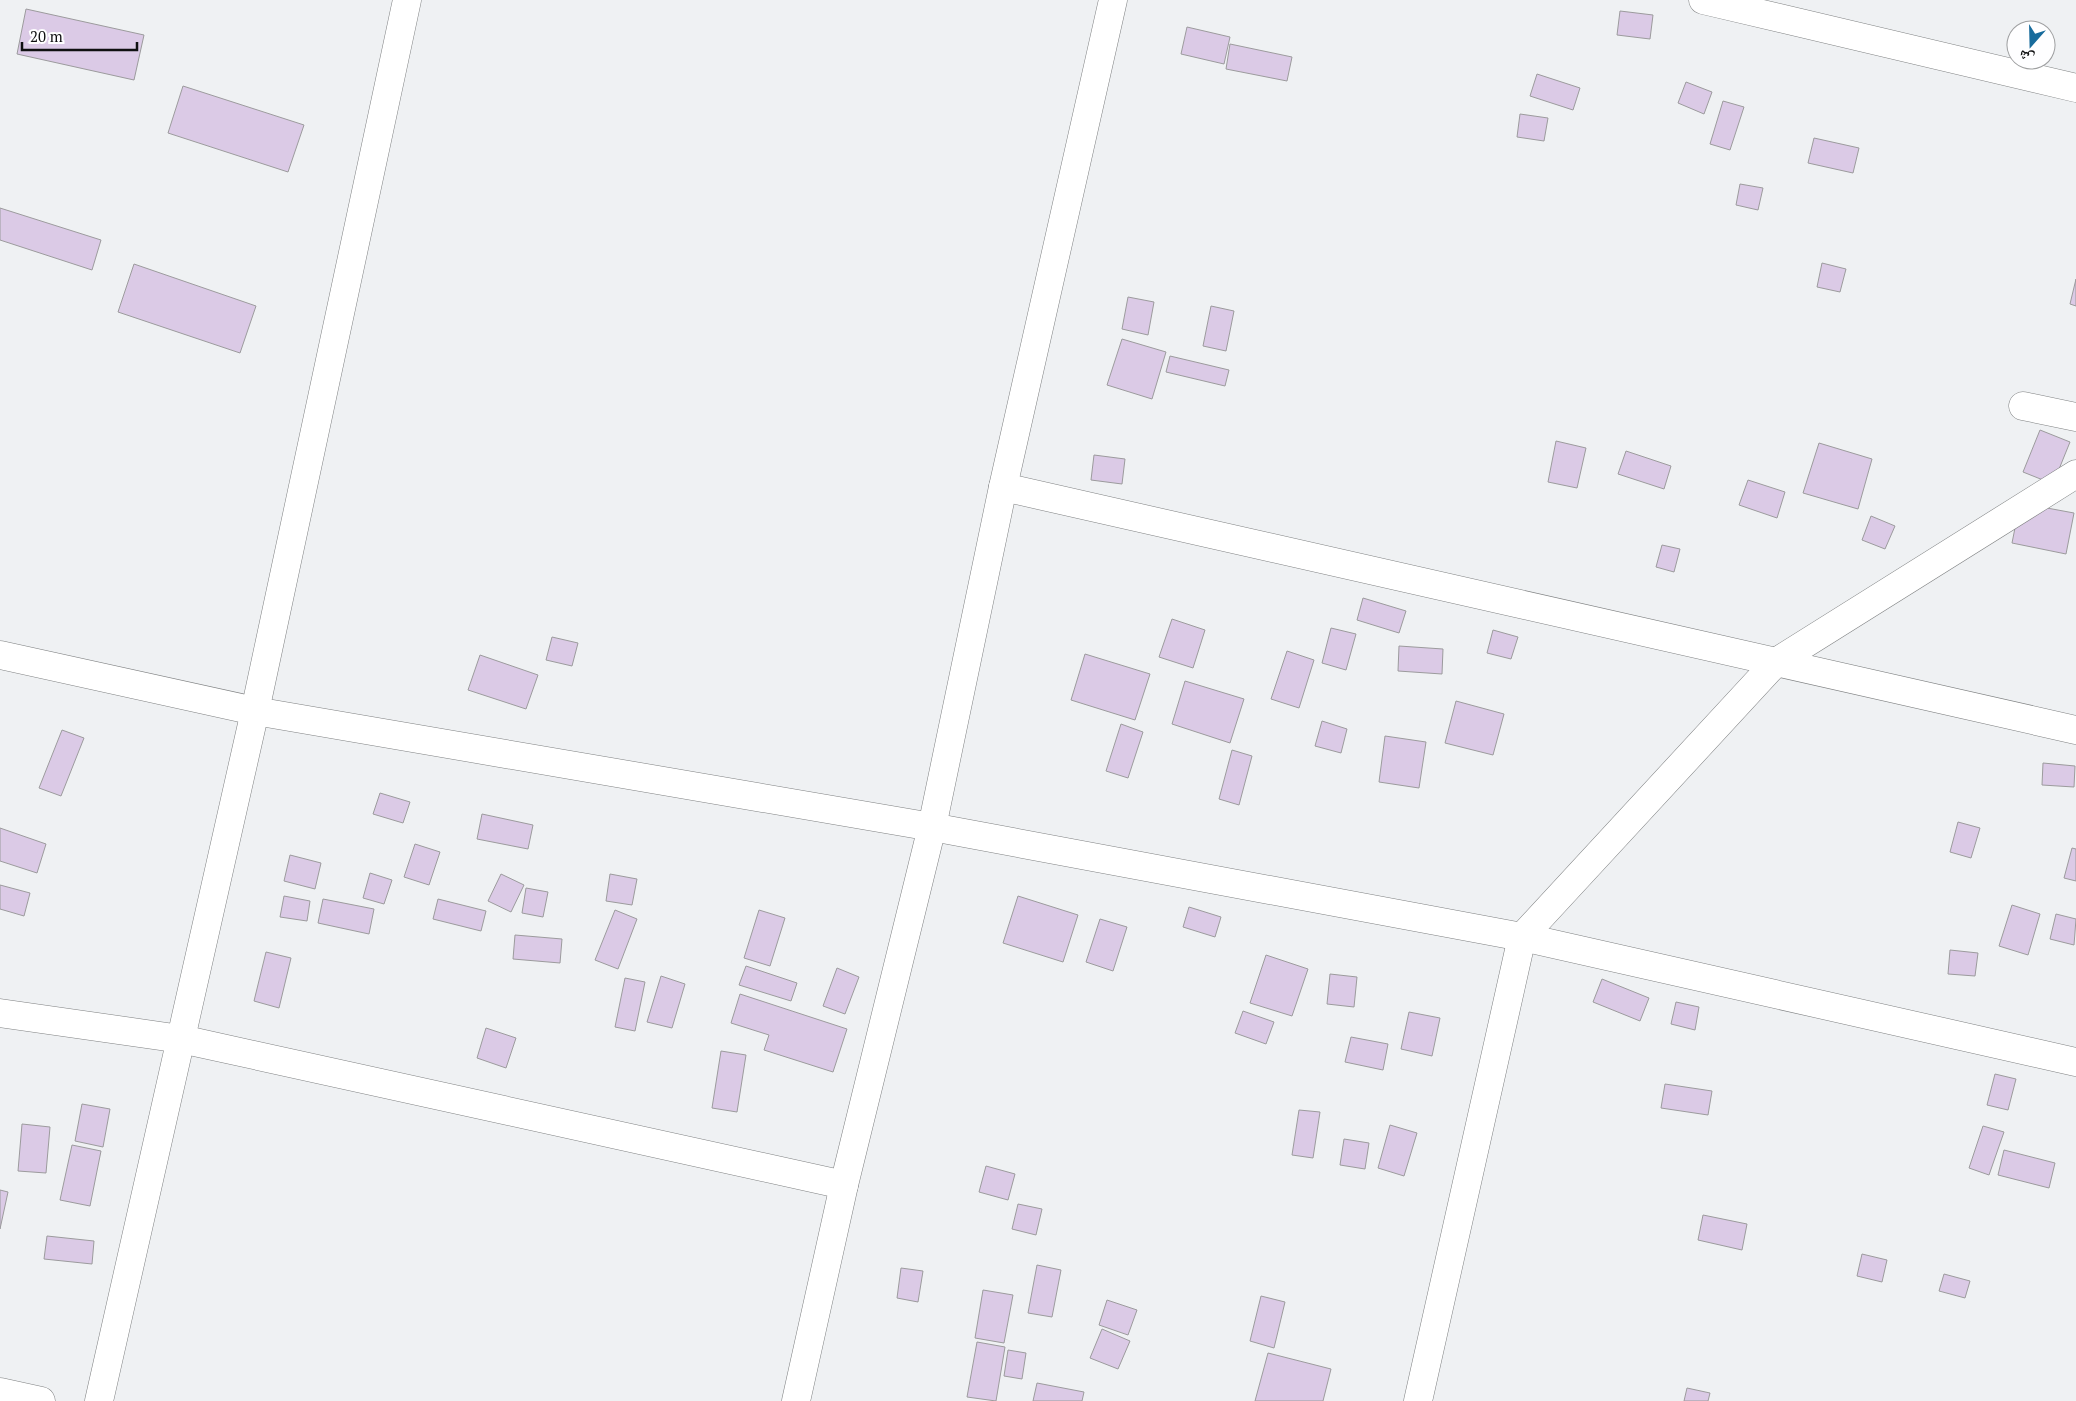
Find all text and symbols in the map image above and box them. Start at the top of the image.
scale bar [22,20,138,52]
north arrow [2006,20,2056,70]
text: 20 m [30,26,63,46]
text: ش [2016,46,2037,69]

